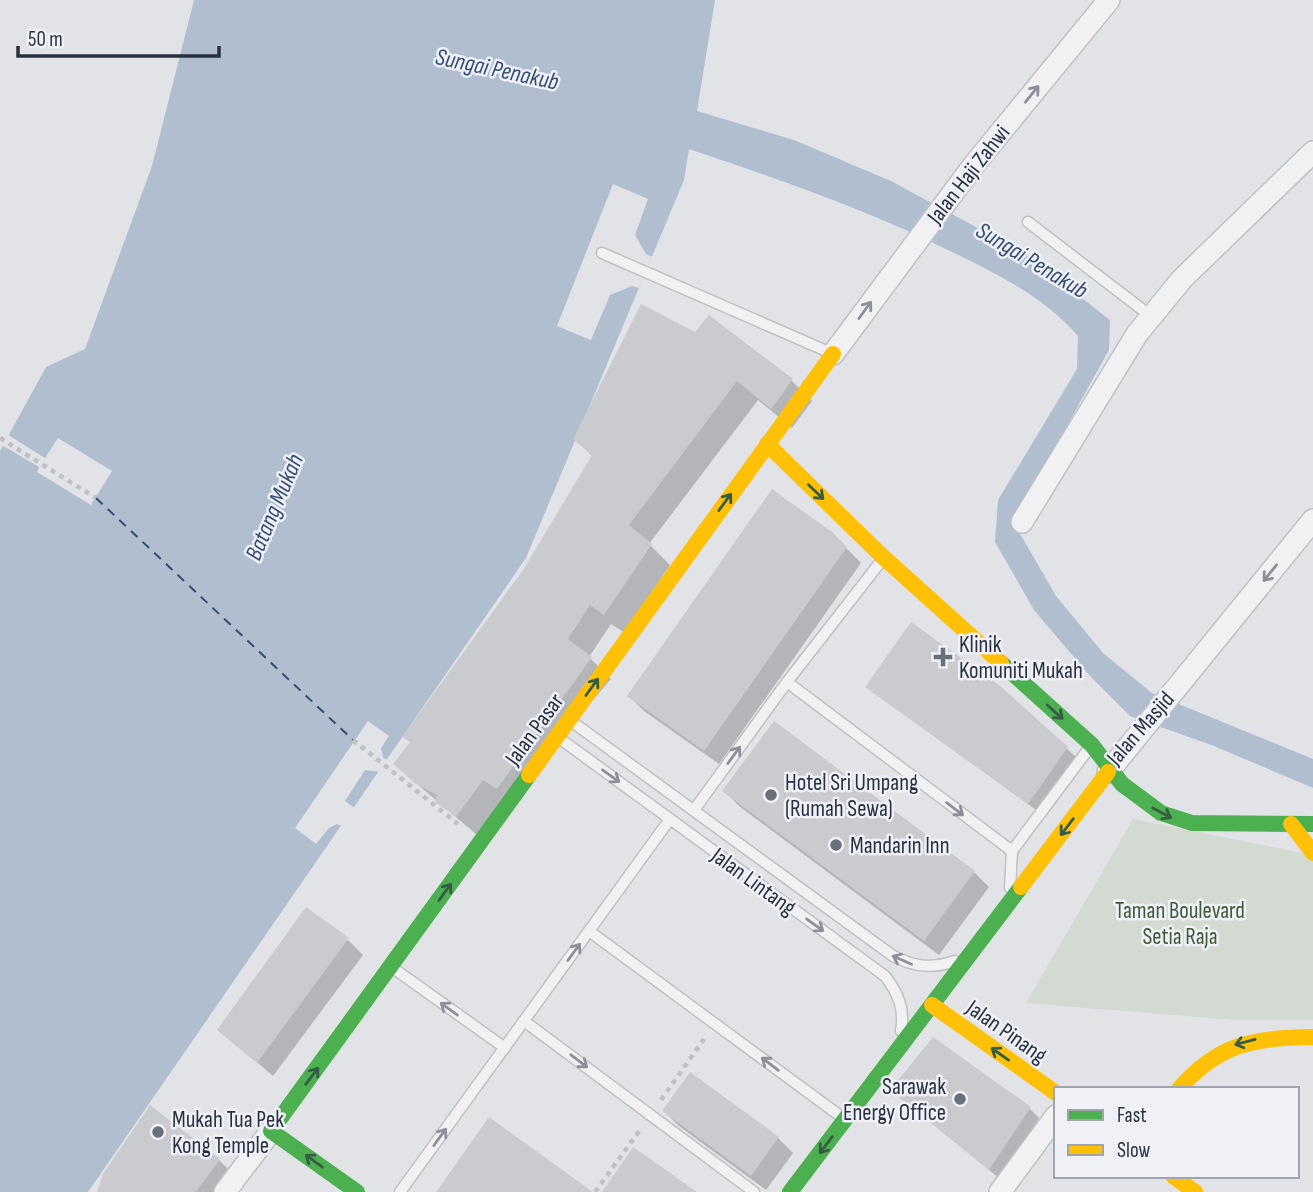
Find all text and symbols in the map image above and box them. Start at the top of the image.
scale bar [18,14,219,58]
text: 50 m [28,27,63,52]
water label: Sungai Penakub [433,42,561,97]
one-way arrow [1024,86,1039,104]
street label: Jalan Haji Zahwi [921,120,1016,230]
water label: Sungai Penakub [971,216,1093,305]
one-way arrow [858,301,872,320]
water label: Batang Mukah [239,450,310,565]
one-way arrow [807,483,824,500]
one-way arrow [718,493,732,512]
one-way arrow [1262,564,1278,582]
place label: Klinik Komuniti Mukah [959,631,1083,685]
marker: Klinik Komuniti Mukah [933,647,953,667]
one-way arrow [585,678,599,697]
street label: Jalan Masjid [1100,686,1181,772]
street label: Jalan Pasar [499,688,570,772]
one-way arrow [1046,704,1063,721]
one-way arrow [726,746,741,765]
one-way arrow [602,769,620,784]
place label: Hotel Sri Umpang (Rumah Sewa) [785,769,918,823]
marker: Hotel Sri Umpang (Rumah Sewa) [763,787,779,803]
one-way arrow [945,801,964,816]
one-way arrow [1152,806,1172,820]
one-way arrow [1059,817,1074,835]
place label: Mandarin Inn [850,832,950,860]
marker: Mandarin Inn [828,837,844,853]
street label: Jalan Lintang [705,841,801,922]
one-way arrow [438,883,453,902]
park label: Taman Boulevard Setia Raja [1115,897,1245,951]
one-way arrow [805,918,824,932]
one-way arrow [566,943,581,962]
one-way arrow [892,953,914,966]
street label: Jalan Pinang [960,993,1052,1070]
one-way arrow [440,1001,459,1016]
one-way arrow [1234,1036,1257,1049]
one-way arrow [991,1047,1010,1061]
one-way arrow [569,1054,588,1069]
one-way arrow [762,1057,780,1072]
one-way arrow [305,1068,320,1086]
place label: Sarawak Energy Office [843,1073,946,1127]
legend [1054,1087,1299,1178]
marker: Sarawak Energy Office [952,1091,968,1107]
text: Fast [1117,1103,1147,1128]
place label: Mukah Tua Pek Kong Temple [172,1106,284,1160]
marker: Mukah Tua Pek Kong Temple [150,1124,166,1140]
one-way arrow [433,1128,448,1147]
one-way arrow [819,1135,833,1154]
text: Slow [1117,1138,1151,1163]
one-way arrow [305,1154,324,1169]

